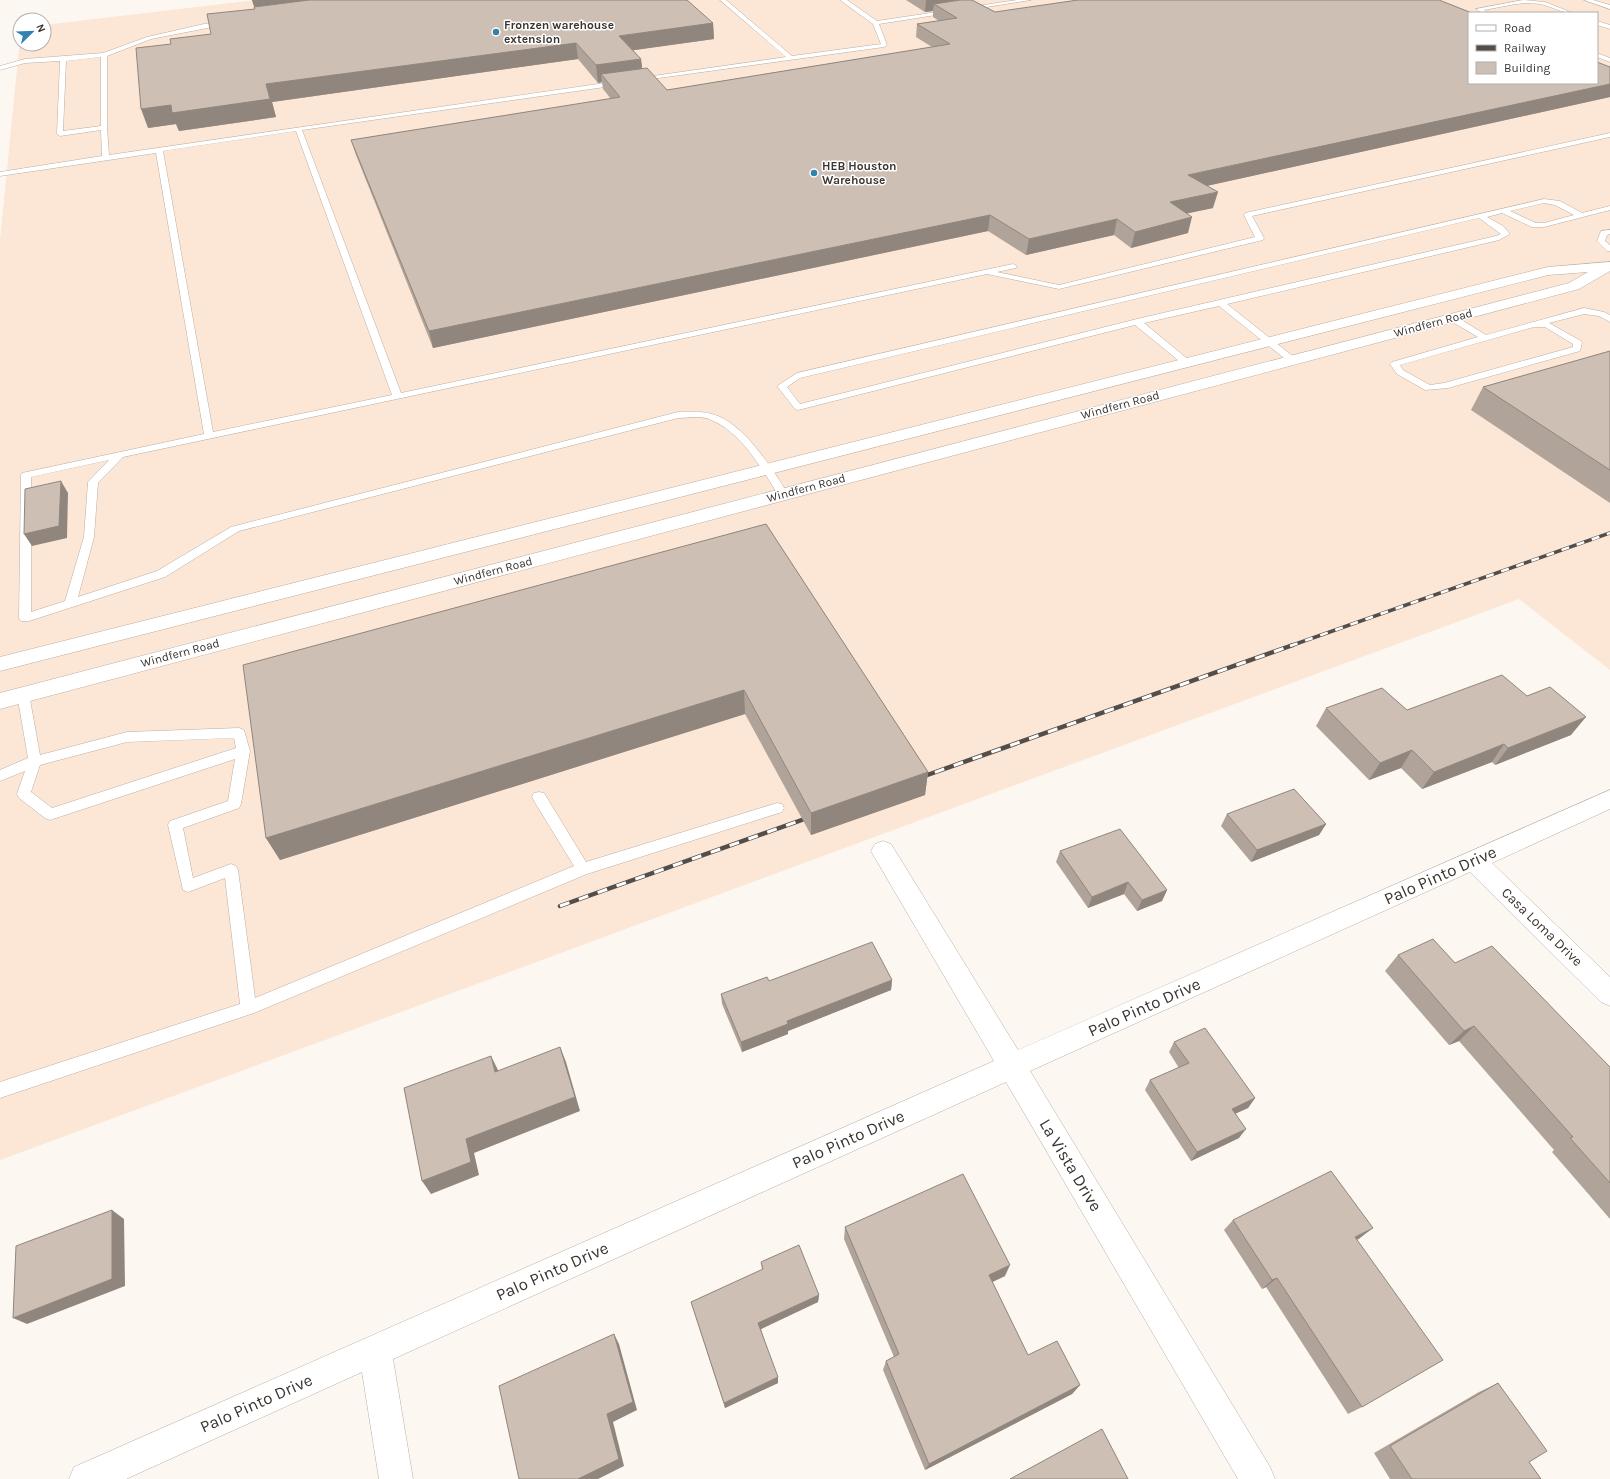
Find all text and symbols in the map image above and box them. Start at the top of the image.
north arrow [12,12,52,52]
legend [1468,12,1598,84]
place label: Fronzen warehouse extension [504,18,614,46]
text: Road [1504,21,1532,35]
text: N [33,22,48,34]
marker: Fronzen warehouse extension [491,27,501,37]
text: Railway [1504,41,1546,55]
text: Building [1504,61,1551,75]
place label: HEB Houston Warehouse [822,159,896,187]
marker: HEB Houston Warehouse [809,168,819,178]
street label: Windfern Road [1392,306,1474,340]
street label: Windfern Road [1079,388,1161,422]
street label: Windfern Road [765,471,847,505]
street label: Windfern Road [452,554,534,588]
street label: Windfern Road [139,636,221,670]
street label: Palo Pinto Drive [1381,841,1499,909]
street label: Casa Loma Drive [1498,884,1586,970]
street label: Palo Pinto Drive [1085,973,1203,1041]
street label: Palo Pinto Drive [789,1105,907,1173]
street label: La Vista Drive [1036,1115,1106,1215]
street label: Palo Pinto Drive [493,1237,611,1305]
street label: Palo Pinto Drive [197,1369,315,1437]

